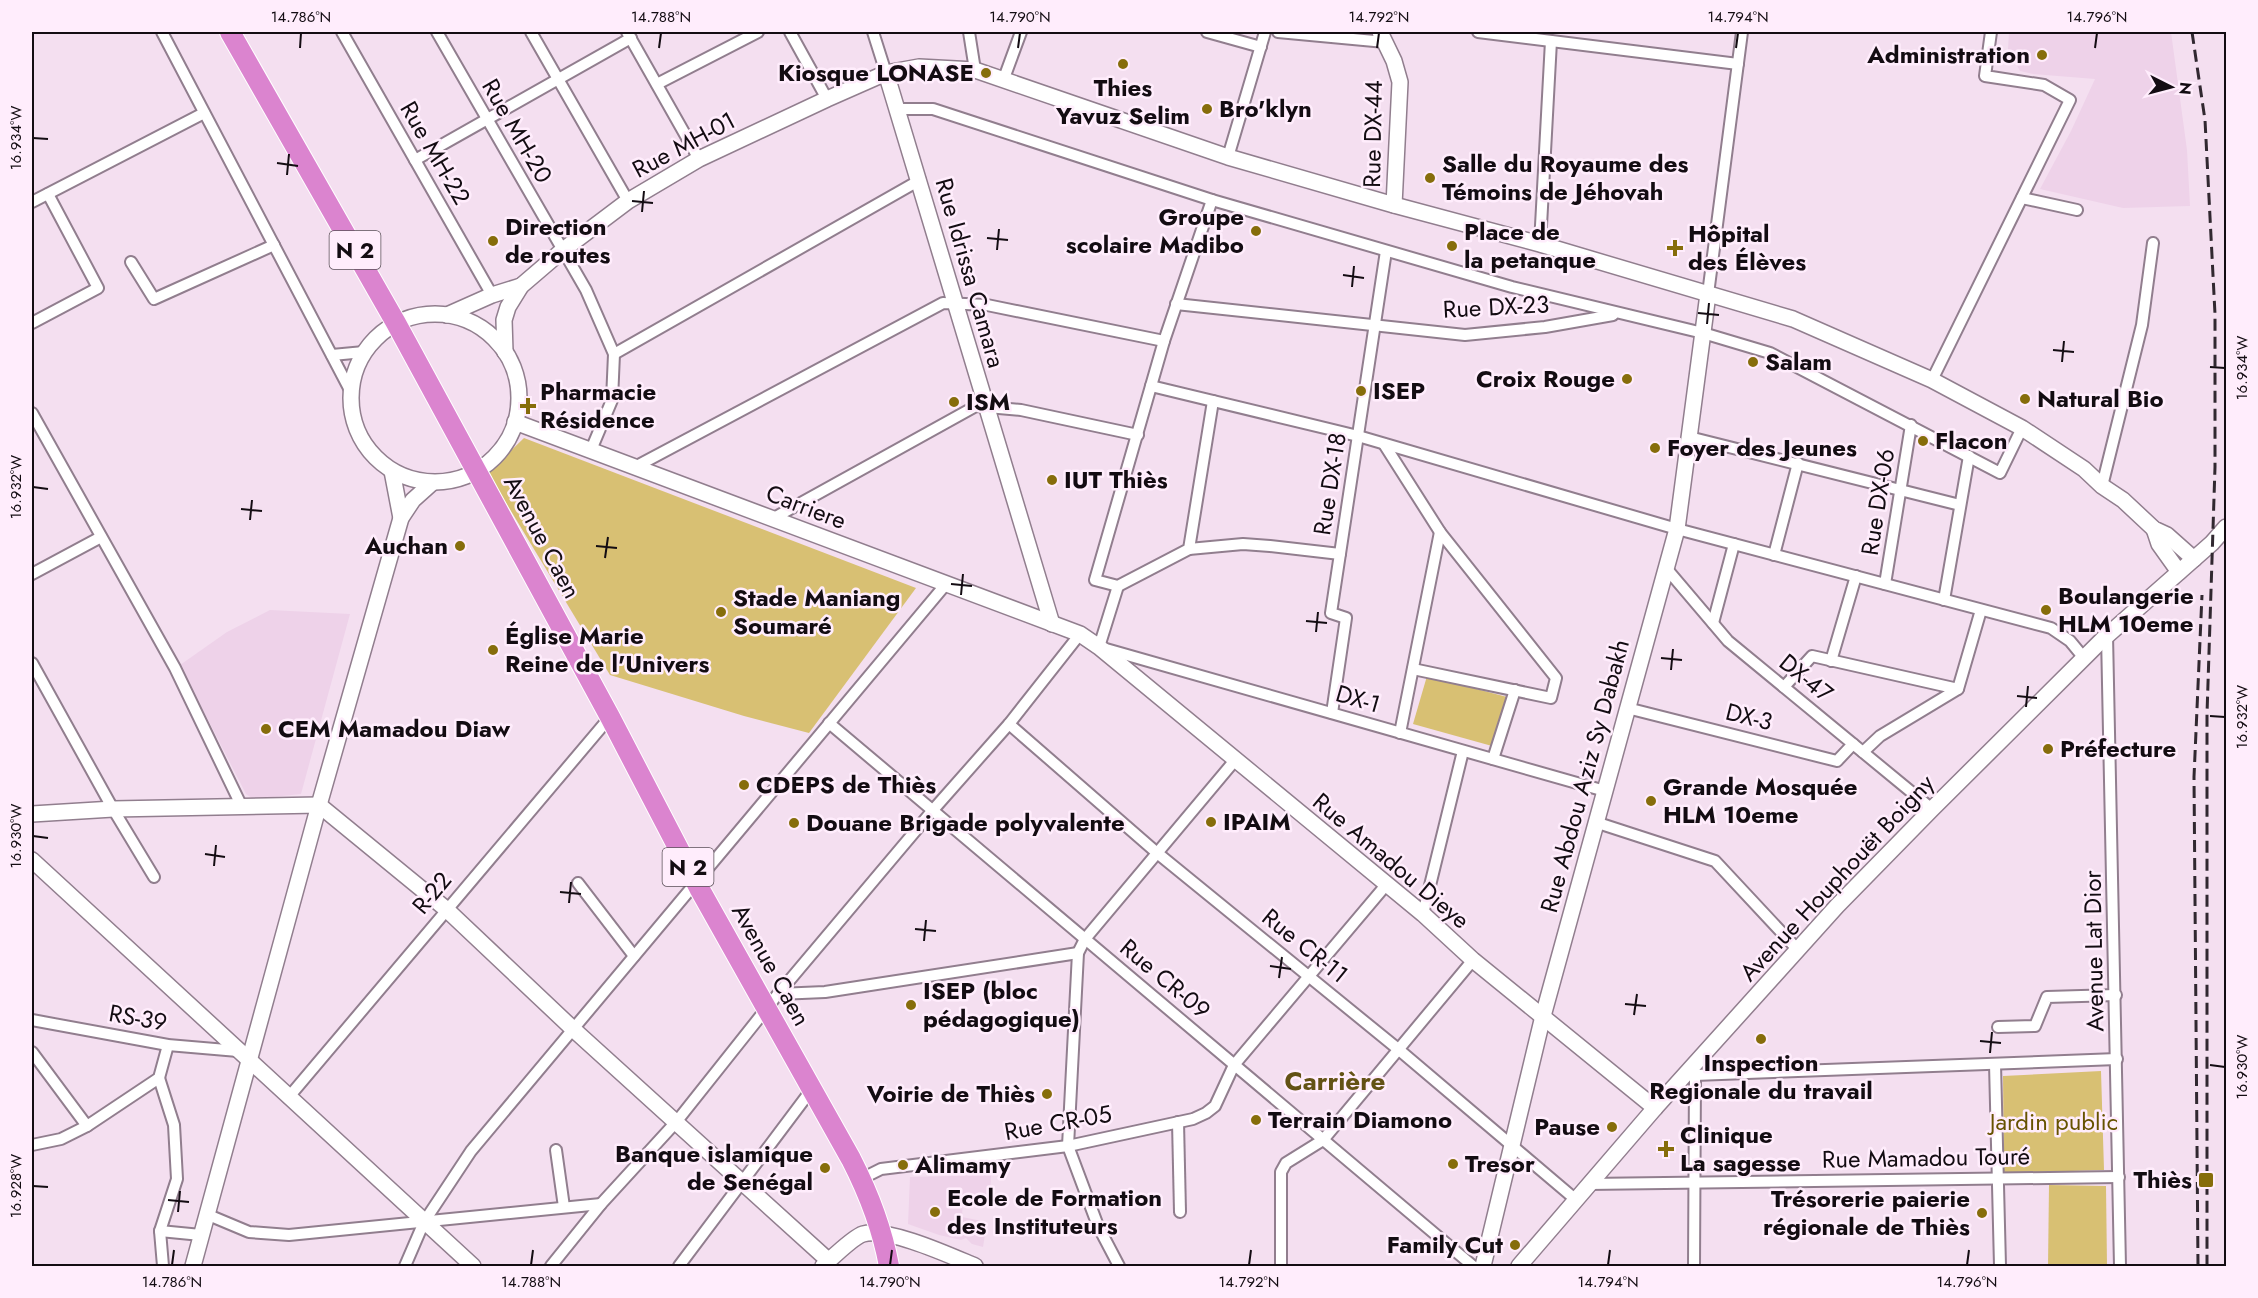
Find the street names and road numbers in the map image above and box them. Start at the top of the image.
street label: Rue MH-20 [473,72,561,189]
street label: Rue DX-44 [1354,80,1391,188]
street label: Rue MH-22 [392,94,479,211]
street label: Rue MH-01 [626,103,742,186]
street label: Rue Idrissa Camara [927,174,1014,372]
road number: N 2 [330,231,380,269]
street label: Rue DX-23 [1442,286,1550,327]
street label: Rue DX-18 [1304,430,1355,538]
street label: Rue DX-06 [1852,446,1903,558]
street label: Avenue Caen [495,469,590,605]
street label: Carriere [761,475,851,538]
street label: Rue Abdou Aziz Sy Dabakh [1531,635,1638,916]
street label: DX-47 [1772,645,1841,711]
street label: DX-1 [1332,676,1384,722]
street label: DX-3 [1722,694,1776,739]
street label: Avenue Houphouët Boigny [1731,766,1942,989]
street label: Rue Amadou Dieye [1305,784,1477,937]
road number: N 2 [662,848,714,886]
street label: R-22 [403,864,460,921]
street label: Avenue Lat Dior [2075,869,2112,1032]
street label: Avenue Caen [723,897,819,1032]
street label: Rue CR-11 [1255,900,1356,991]
street label: Rue CR-09 [1112,930,1218,1027]
street label: RS-39 [106,995,170,1040]
street label: Rue CR-05 [1001,1096,1114,1149]
street label: Rue Mamadou Touré [1822,1138,2030,1177]

